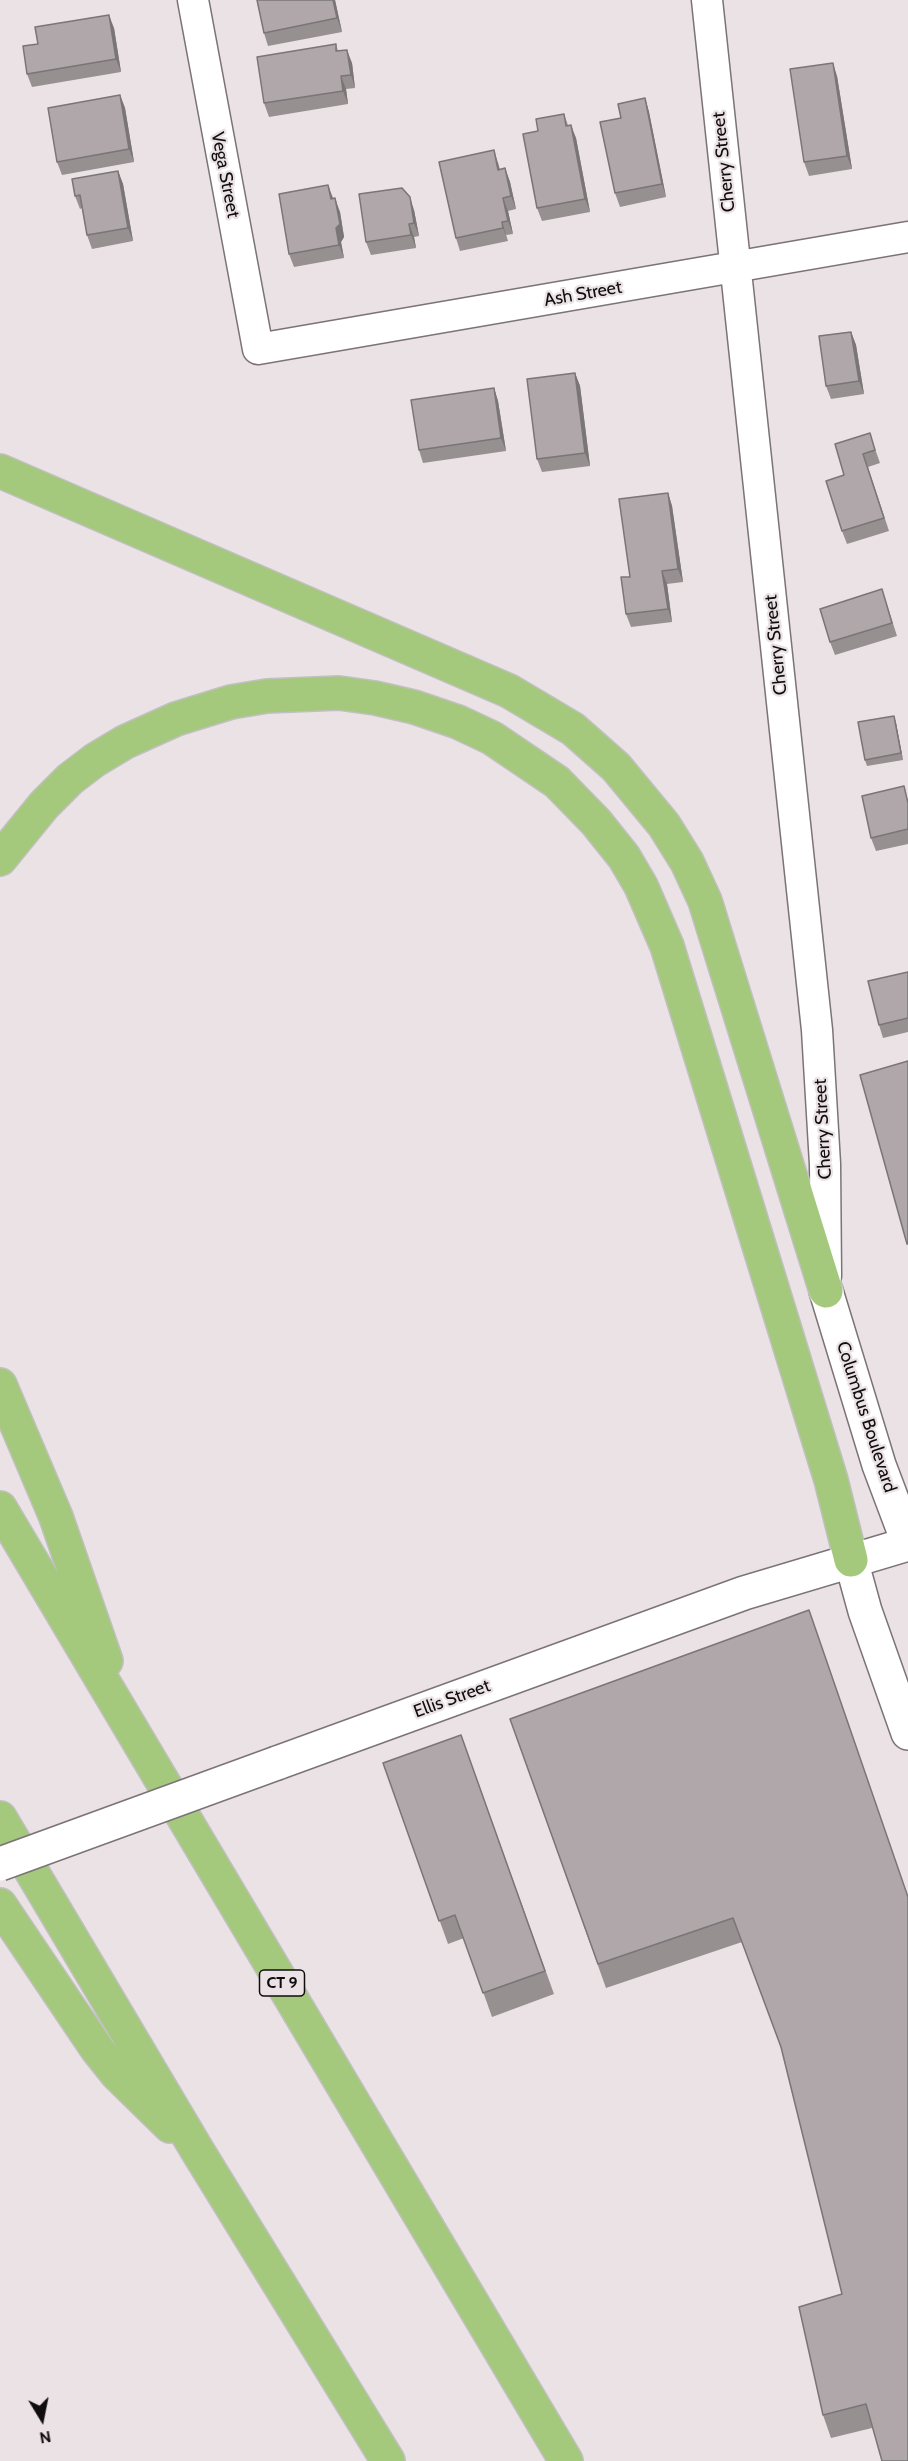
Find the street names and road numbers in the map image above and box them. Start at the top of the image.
street label: Cherry Street [708,111,740,213]
street label: Vega Street [206,130,244,220]
street label: Ash Street [542,277,624,311]
street label: Cherry Street [760,594,792,696]
street label: Cherry Street [810,1078,836,1180]
street label: Columbus Boulevard [831,1339,901,1495]
street label: Ellis Street [411,1675,493,1723]
road number: CT 9 [260,1970,304,1996]

